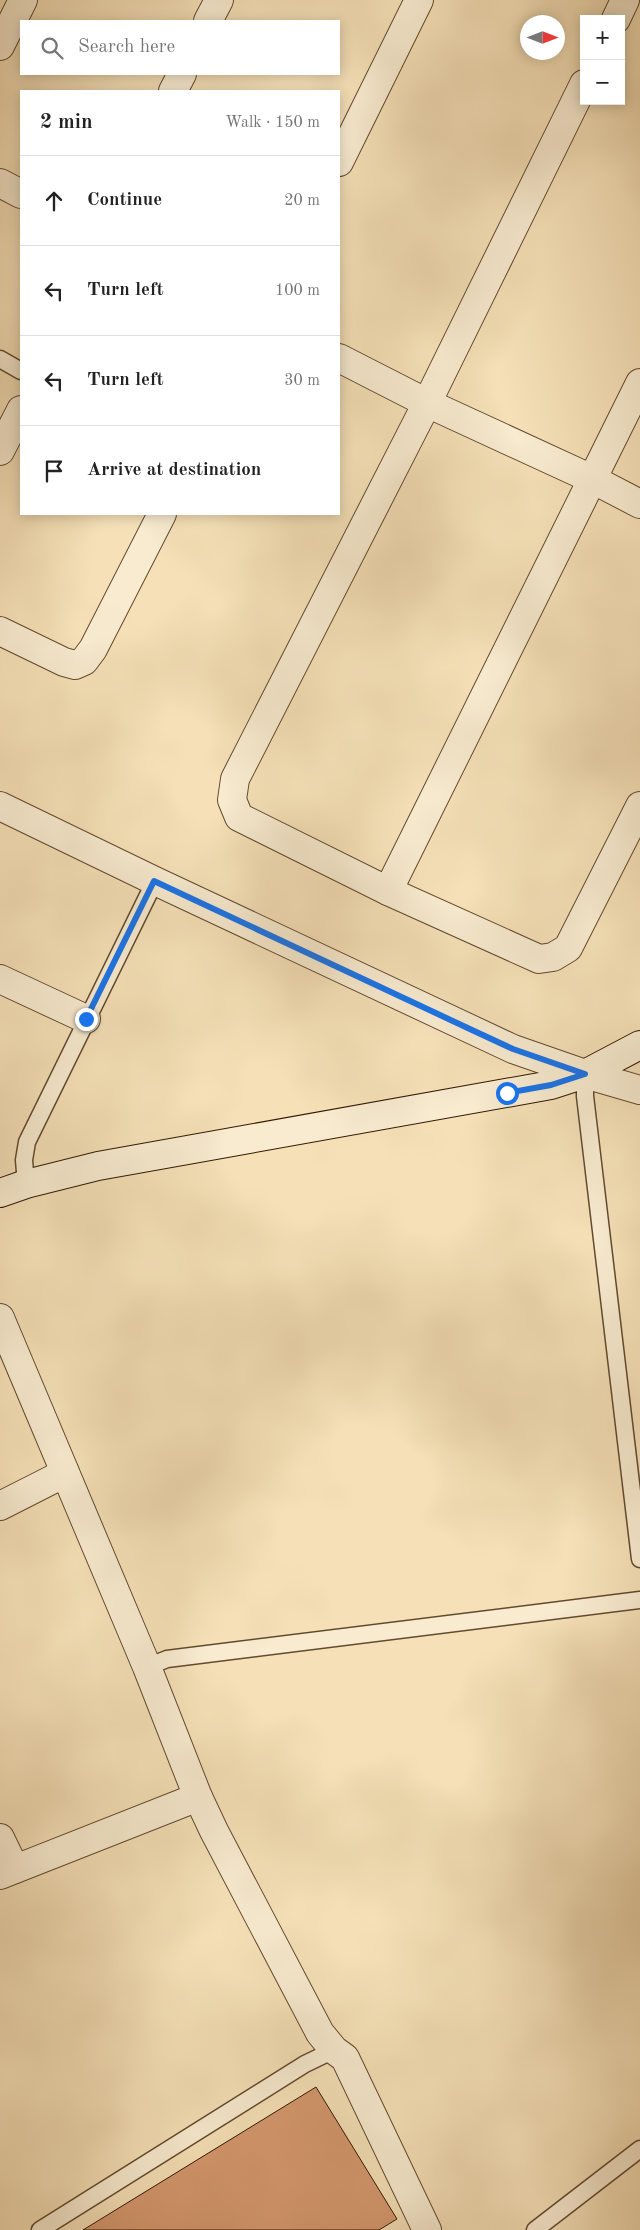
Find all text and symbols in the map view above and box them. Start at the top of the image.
north arrow [520,15,565,60]
map controls [580,15,625,105]
button: + [580,15,625,60]
search box [20,20,340,75]
icon: search [38,34,66,62]
text: Search here [78,38,175,57]
button: − [580,60,625,105]
text: 2 min [40,112,93,133]
text: Walk · 150 m [225,115,320,131]
icon: ahead [40,187,68,215]
text: Continue [87,191,162,210]
text: 20 m [284,193,320,209]
icon: left [40,277,68,305]
text: Turn left [87,281,164,300]
text: 100 m [275,283,320,299]
icon: left [40,367,68,395]
text: Turn left [87,371,164,390]
text: 30 m [284,373,320,389]
icon: arrive [40,457,68,485]
text: Arrive at destination [87,461,261,480]
route end [75,1008,98,1031]
route start [496,1082,519,1105]

